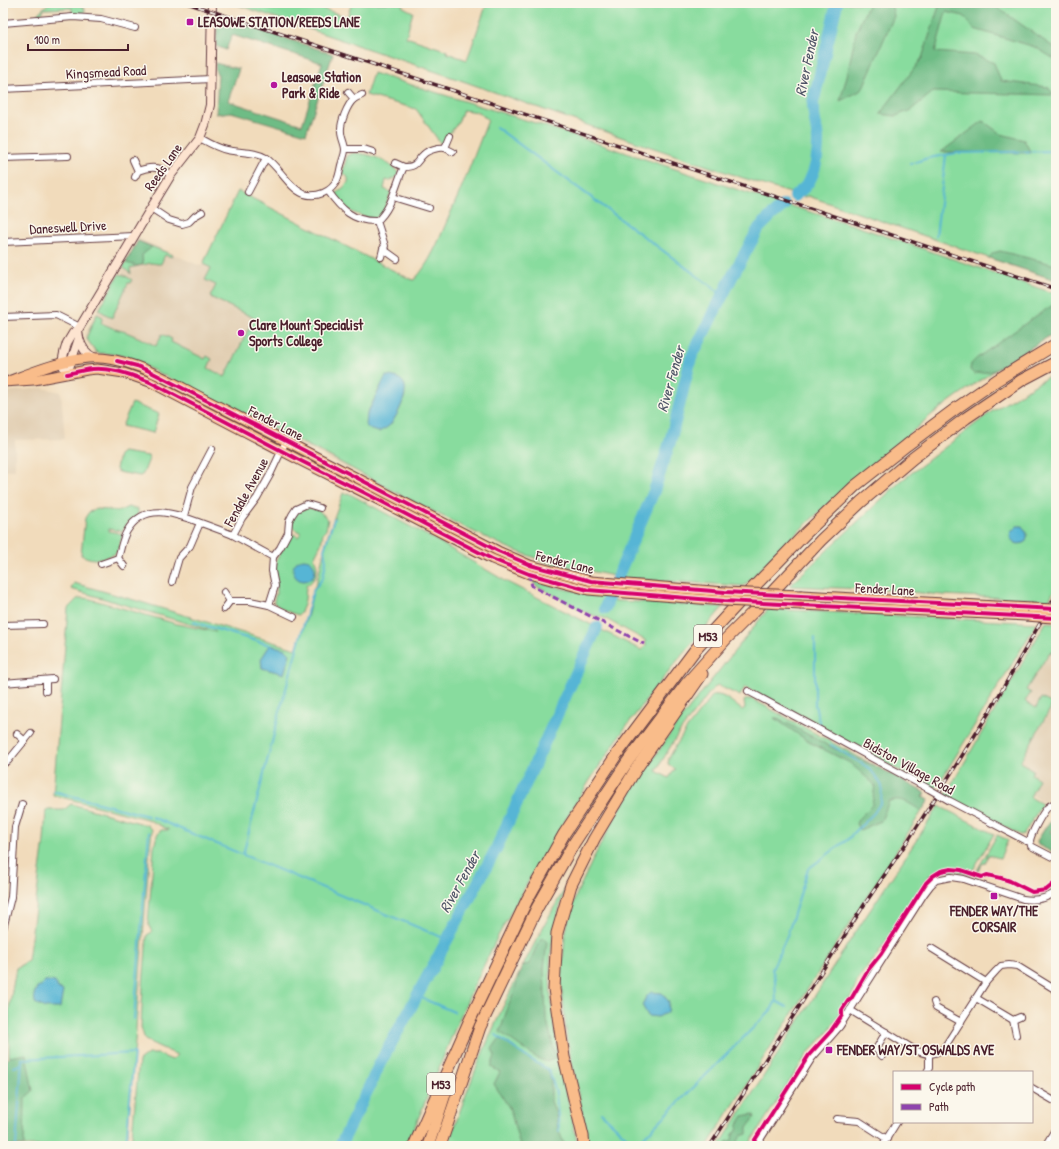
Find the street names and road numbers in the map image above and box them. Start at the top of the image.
street label: Kingsmead Road [65,60,147,84]
street label: Reeds Lane [139,139,186,194]
street label: Daneswell Drive [29,215,107,238]
street label: Fender Lane [245,400,307,445]
street label: Fendale Avenue [218,453,273,531]
street label: Fender Lane [533,545,597,578]
street label: Fender Lane [854,577,916,600]
road number: M53 [694,625,722,647]
street label: Bidston Village Road [860,733,959,800]
road number: M53 [427,1073,455,1095]

